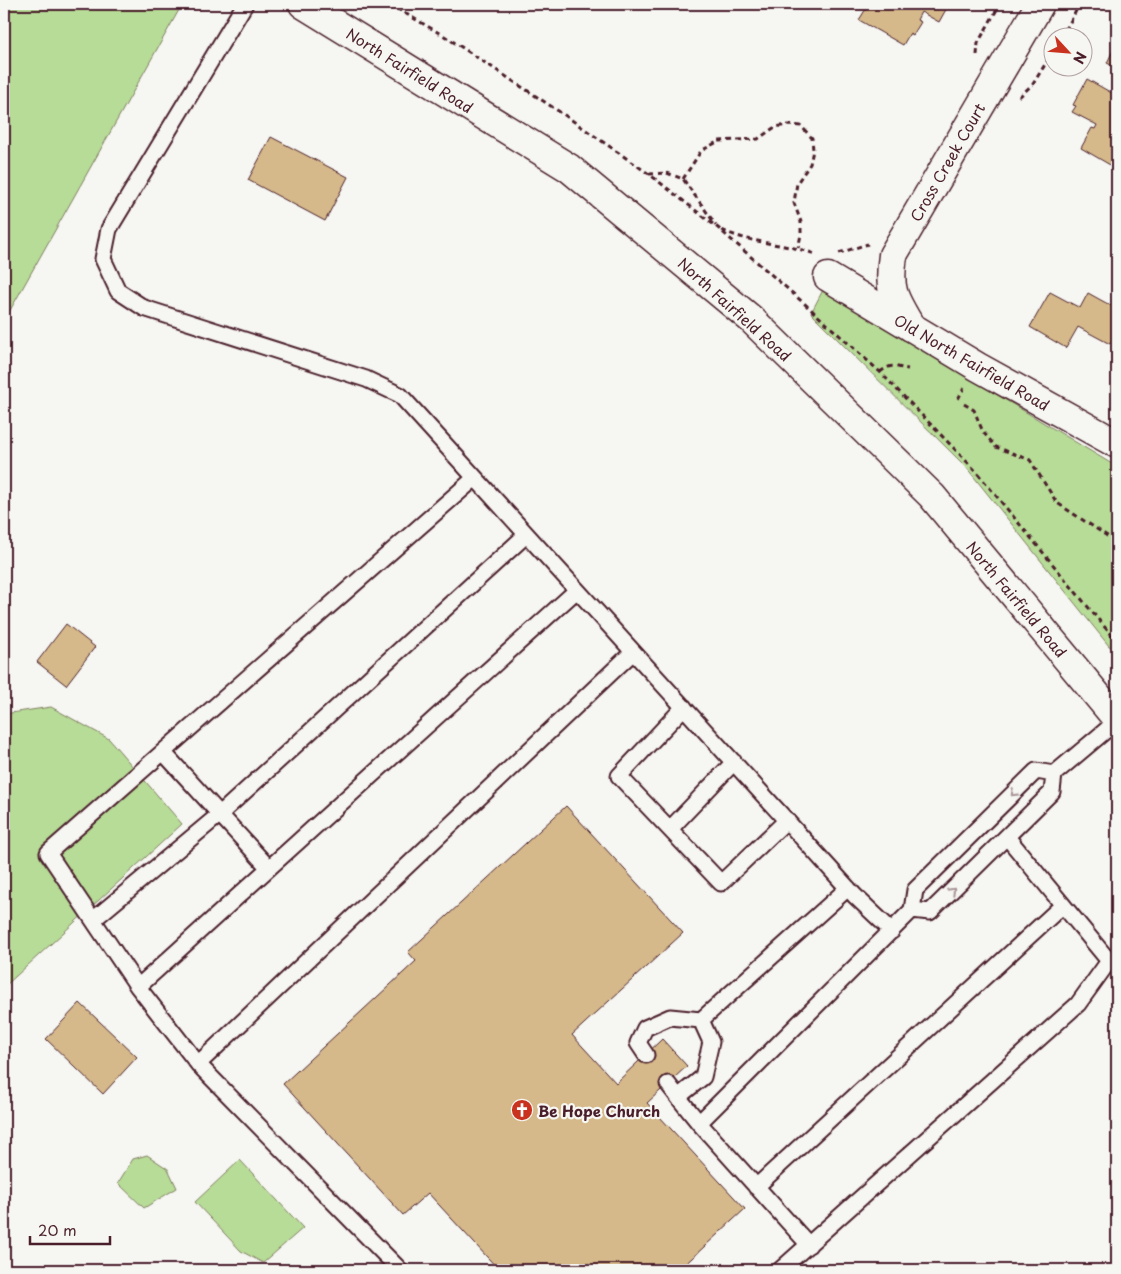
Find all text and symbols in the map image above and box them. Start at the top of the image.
street label: North Fairfield Road [342,22,478,118]
north arrow [1044,28,1094,78]
text: N [1068,48,1092,68]
street label: Cross Creek Court [904,99,990,225]
street label: North Fairfield Road [673,252,797,366]
street label: Old North Fairfield Road [890,308,1054,416]
street label: North Fairfield Road [961,536,1073,662]
one-way arrow [1011,787,1020,796]
one-way arrow [946,888,955,897]
church icon: Be Hope Church [510,1098,534,1122]
place label: Be Hope Church [538,1099,660,1122]
scale bar [30,1214,110,1246]
text: 20 m [38,1218,77,1241]

